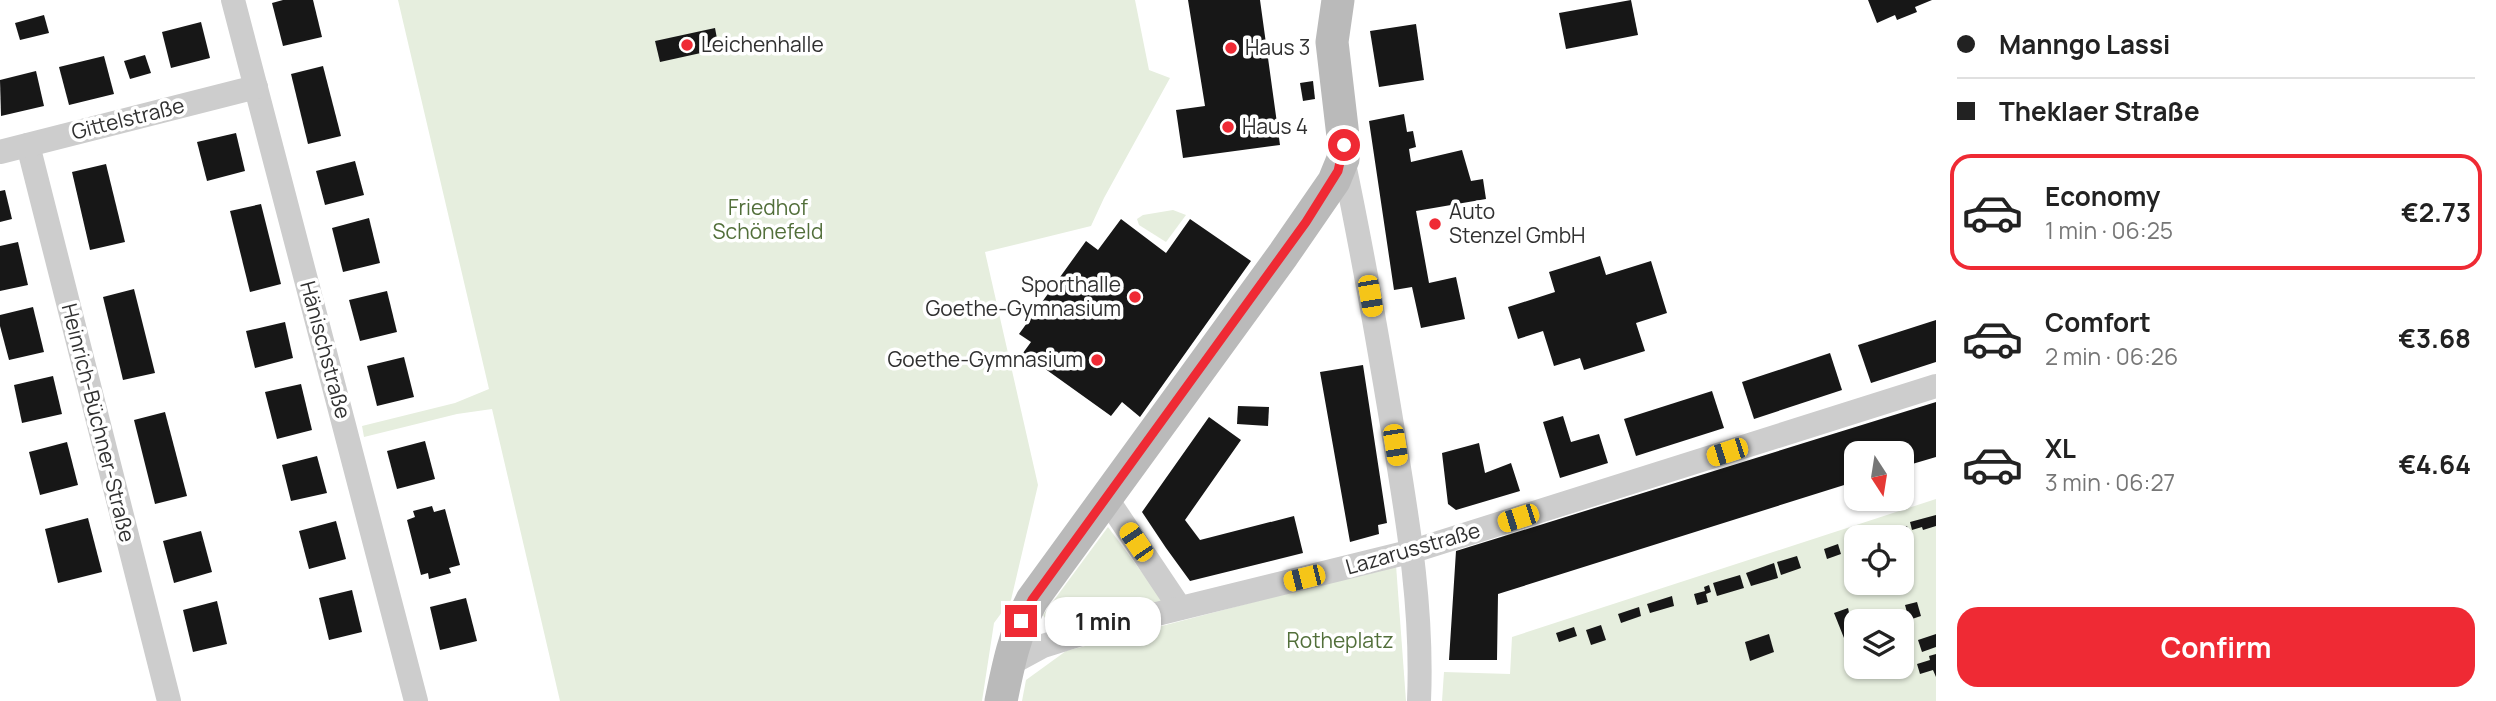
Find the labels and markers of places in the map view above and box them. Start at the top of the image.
place label: Leichenhalle [701,30,824,58]
place label: Haus 3 [1245,33,1310,61]
marker: Leichenhalle [679,37,695,53]
marker: Haus 3 [1223,40,1239,56]
place label: Haus 4 [1242,112,1308,140]
marker: Haus 4 [1220,119,1236,135]
place label: Auto Stenzel GmbH [1449,197,1585,249]
marker: Auto Stenzel GmbH [1427,216,1443,232]
place label: Sporthalle Goethe-Gymnasium [925,270,1121,322]
marker: Sporthalle Goethe-Gymnasium [1127,289,1143,305]
place label: Goethe-Gymnasium [887,345,1083,373]
marker: Goethe-Gymnasium [1089,352,1105,368]

